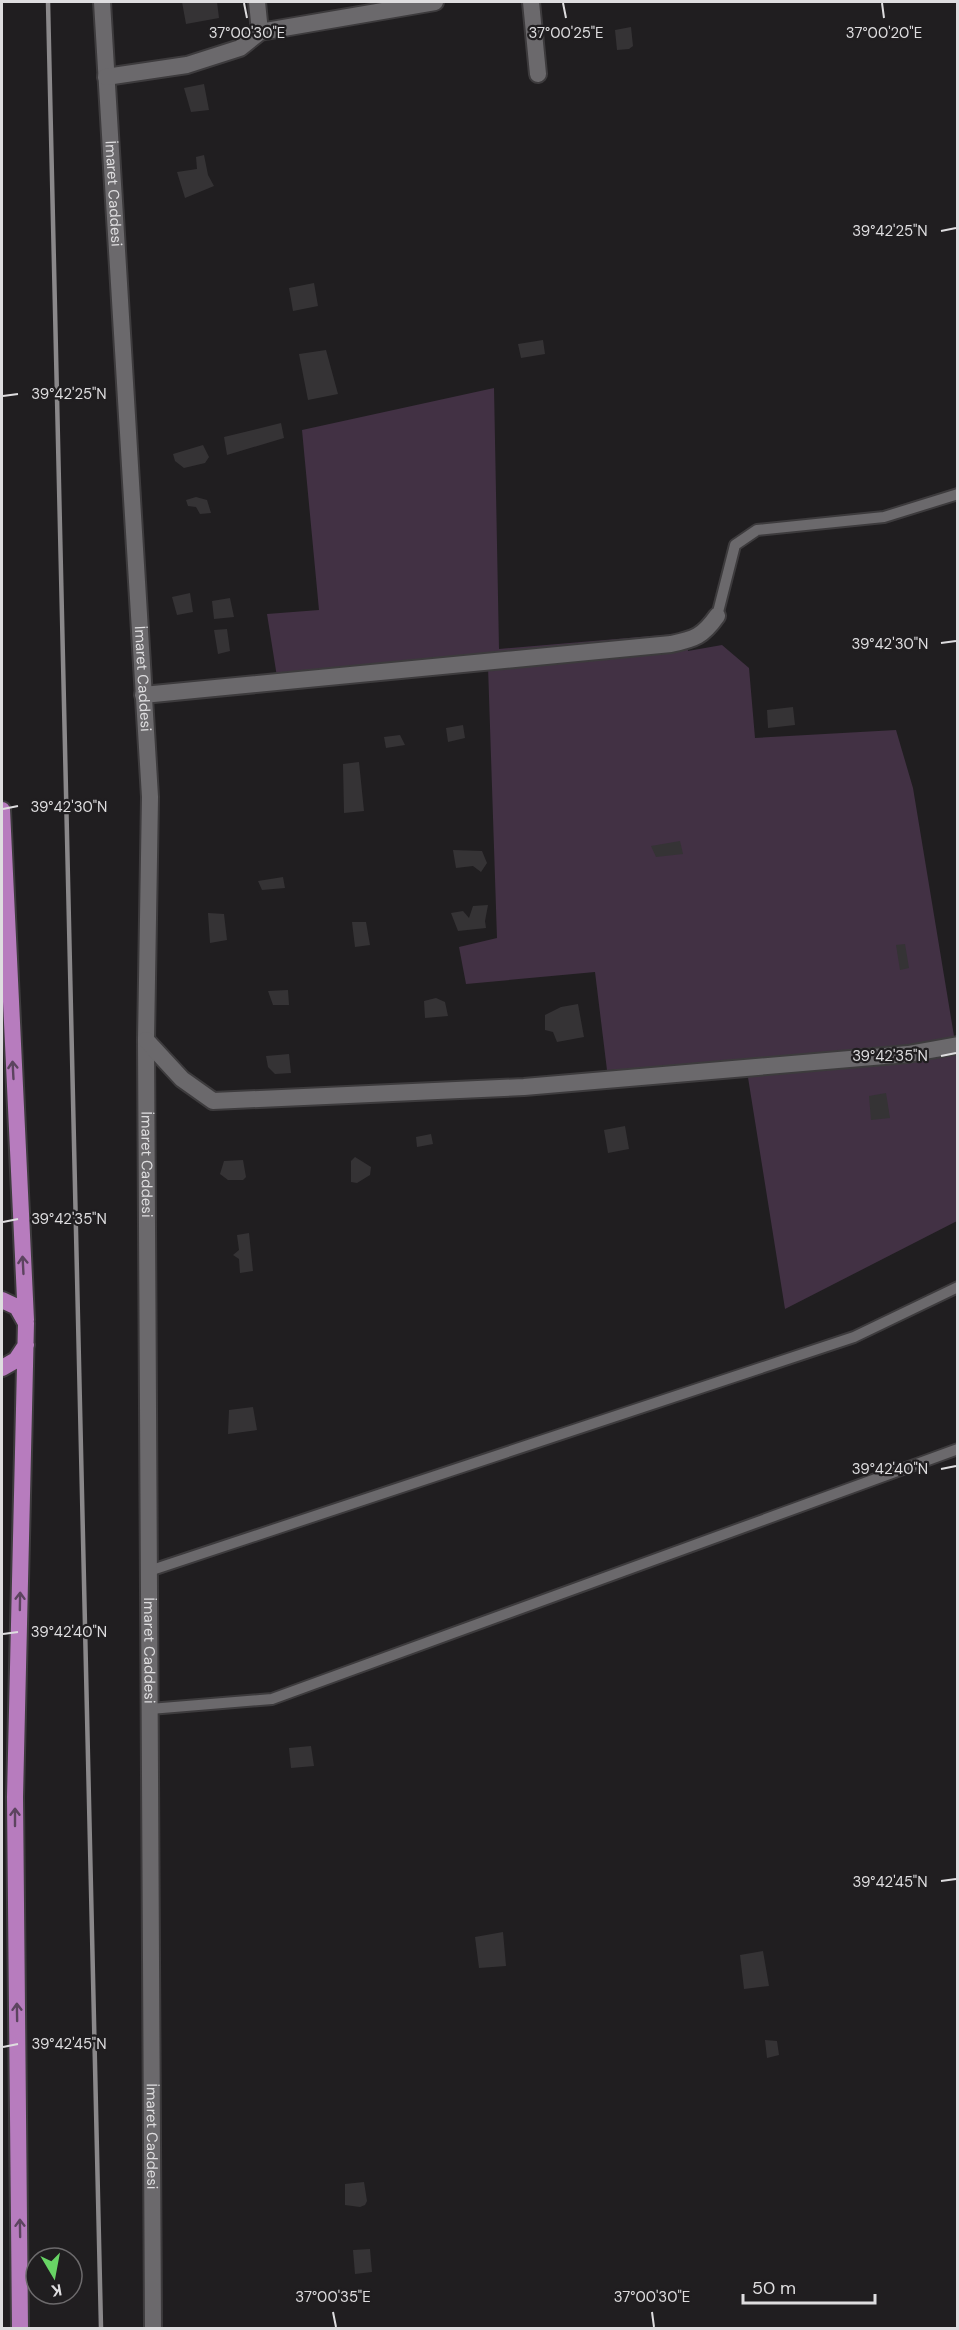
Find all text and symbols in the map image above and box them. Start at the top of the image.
text: 37°00'30"E [209,23,285,43]
text: 37°00'25"E [528,23,604,43]
text: 37°00'20"E [846,23,922,43]
street label: İmaret Caddesi [100,140,127,247]
text: 39°42'25"N [852,221,928,241]
text: 39°42'25"N [31,384,107,404]
street label: İmaret Caddesi [130,625,156,732]
text: 39°42'30"N [852,634,928,654]
text: 39°42'30"N [31,797,107,817]
text: 39°42'35"N [852,1046,928,1066]
one-way arrow [8,1061,19,1081]
street label: İmaret Caddesi [136,1112,157,1218]
text: 39°42'35"N [31,1209,107,1229]
one-way arrow [18,1256,29,1276]
text: 39°42'40"N [852,1459,928,1479]
one-way arrow [15,1592,26,1612]
street label: İmaret Caddesi [139,1598,160,1704]
text: 39°42'40"N [31,1622,107,1642]
one-way arrow [9,1808,21,1828]
text: 39°42'45"N [852,1872,928,1892]
one-way arrow [11,2003,23,2023]
text: 39°42'45"N [31,2034,107,2054]
street label: İmaret Caddesi [142,2083,162,2190]
one-way arrow [14,2219,25,2239]
north arrow [24,2246,84,2306]
scale bar [743,2267,875,2305]
text: 50 m [752,2276,796,2300]
text: K [49,2279,63,2302]
text: 37°00'35"E [295,2287,371,2307]
text: 37°00'30"E [614,2287,690,2307]

